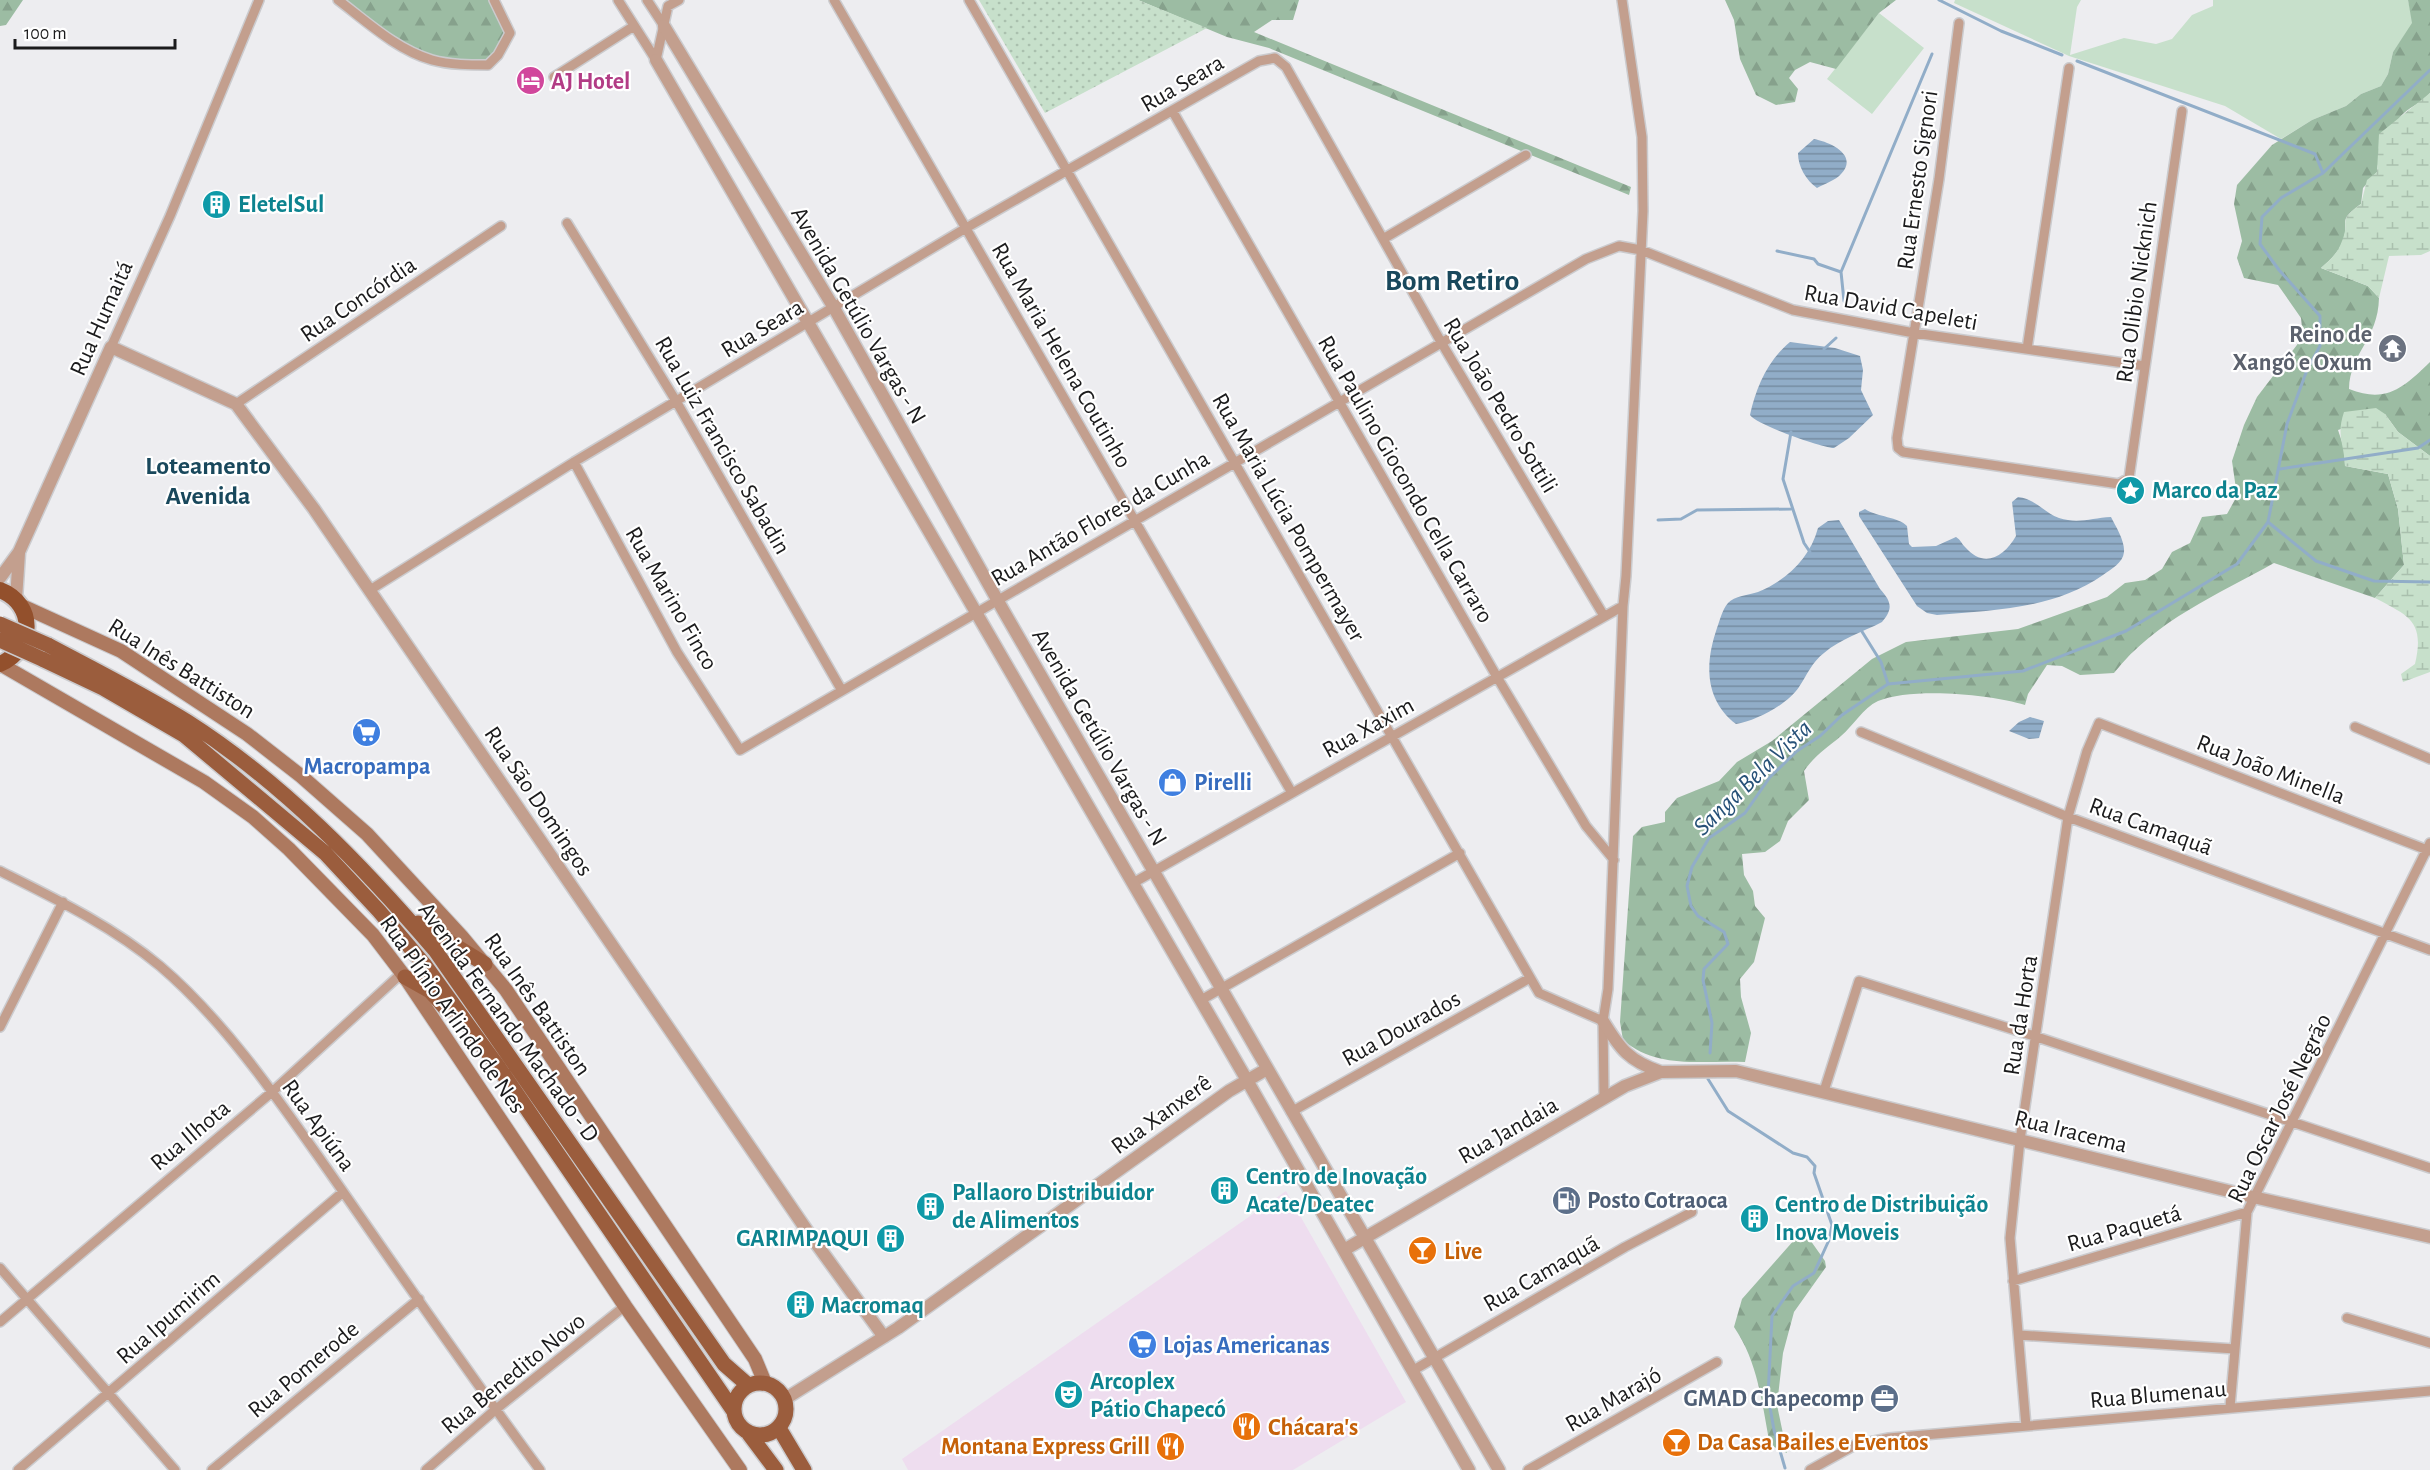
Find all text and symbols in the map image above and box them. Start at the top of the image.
scale bar [15,12,176,50]
text: 100 m [24,25,67,43]
street label: Rua Seara [1137,51,1228,117]
hotel icon: AJ Hotel [514,65,546,97]
place label: AJ Hotel [551,70,630,94]
street label: Rua Ernesto Signori [1894,89,1942,271]
building icon: EletelSul [201,188,233,220]
place label: EletelSul [238,193,324,217]
street label: Rua Olibio Nicknich [2112,200,2162,385]
street label: Avenida Getúlio Vargas - N [786,203,930,428]
street label: Rua Maria Helena Coutinho [987,239,1135,472]
street label: Rua Concórdia [296,252,421,347]
street label: Rua Humaitá [66,257,138,380]
district label: Bom Retiro [1385,266,1519,296]
street label: Rua David Capeleti [1802,281,1980,335]
street label: Rua Seara [717,295,808,363]
street label: Rua João Pedro Sottili [1438,314,1562,497]
place label: Reino de Xangô e Oxum [2233,323,2372,375]
street label: Rua Luiz Francisco Sabadin [650,332,794,559]
street label: Rua Paulino Giocondo Cella Carraro [1313,332,1497,627]
temple icon: Reino de Xangô e Oxum [2377,332,2409,364]
street label: Rua Maria Lúcia Pompermayer [1207,389,1369,646]
street label: Rua Antão Flores da Cunha [987,447,1214,591]
district label: Loteamento Avenida [145,453,271,509]
place icon: Marco da Paz [2115,474,2147,506]
place label: Marco da Paz [2152,479,2278,503]
street label: Rua Marino Finco [620,523,722,674]
street label: Rua Inês Battiston [104,614,259,723]
street label: Avenida Getúlio Vargas - N [1027,625,1171,850]
street label: Rua Xaxim [1319,693,1418,763]
water label: Sanga Bela Vista [1688,715,1817,840]
supermarket icon: Macropampa [351,717,383,749]
street label: Rua São Domingos [479,722,597,881]
street label: Rua João Minella [2193,731,2348,809]
place label: Macropampa [304,755,430,779]
shop icon: Pirelli [1157,766,1189,798]
place label: Pirelli [1194,771,1252,795]
street label: Rua Camaquã [2086,794,2216,860]
street label: Avenida Fernando Machado - D [413,898,603,1147]
street label: Rua Plínio Arlindo de Nes [375,911,529,1118]
street label: Rua Inês Battiston [479,929,595,1080]
street label: Rua da Horta [2000,953,2042,1077]
street label: Rua Dourados [1338,987,1465,1071]
street label: Rua Oscar José Negrão [2224,1010,2336,1207]
street label: Rua Xanxerê [1107,1071,1216,1159]
street label: Rua Apiúna [277,1075,359,1176]
street label: Rua Jandaia [1455,1093,1562,1169]
street label: Rua Ilhota [146,1096,235,1176]
street label: Rua Iracema [2012,1106,2130,1158]
place label: Centro de Inovação Acate/Deatec [1246,1165,1427,1217]
building icon: Centro de Inovação Acate/Deatec [1209,1174,1241,1206]
place label: Pallaoro Distribuidor de Alimentos [952,1181,1155,1233]
fuel station icon: Posto Cotraoca [1550,1184,1582,1216]
place label: Posto Cotraoca [1587,1189,1728,1213]
building icon: Pallaoro Distribuidor de Alimentos [915,1190,947,1222]
place label: Centro de Distribuição Inova Moveis [1775,1193,1988,1245]
street label: Rua Paquetá [2065,1201,2184,1257]
building icon: Centro de Distribuição Inova Moveis [1738,1202,1770,1234]
building icon: GARIMPAQUI [874,1222,906,1254]
place label: GARIMPAQUI [736,1227,869,1251]
street label: Rua Camaquã [1480,1231,1603,1317]
bar icon: Live [1407,1235,1439,1267]
place label: Live [1444,1240,1482,1264]
street label: Rua Ipumirim [112,1267,225,1369]
building icon: Macromaq [784,1289,816,1321]
place label: Macromaq [821,1294,924,1318]
street label: Rua Benedito Novo [437,1309,590,1439]
street label: Rua Pomerode [244,1317,364,1423]
supermarket icon: Lojas Americanas [1126,1329,1158,1361]
place label: Lojas Americanas [1163,1334,1330,1358]
street label: Rua Marajó [1561,1363,1666,1437]
place label: Arcoplex Pátio Chapecó [1090,1370,1226,1422]
street label: Rua Blumenau [2089,1377,2227,1413]
theatre icon: Arcoplex Pátio Chapecó [1053,1379,1085,1411]
office icon: GMAD Chapecomp [1869,1382,1901,1414]
place label: GMAD Chapecomp [1683,1387,1864,1411]
restaurant icon: Chácara's [1231,1411,1263,1443]
place label: Chácara's [1268,1416,1358,1440]
bar icon: Da Casa Bailes e Eventos [1660,1426,1692,1458]
restaurant icon: Montana Express Grill [1155,1430,1187,1462]
place label: Da Casa Bailes e Eventos [1697,1431,1928,1455]
place label: Montana Express Grill [941,1435,1150,1459]

